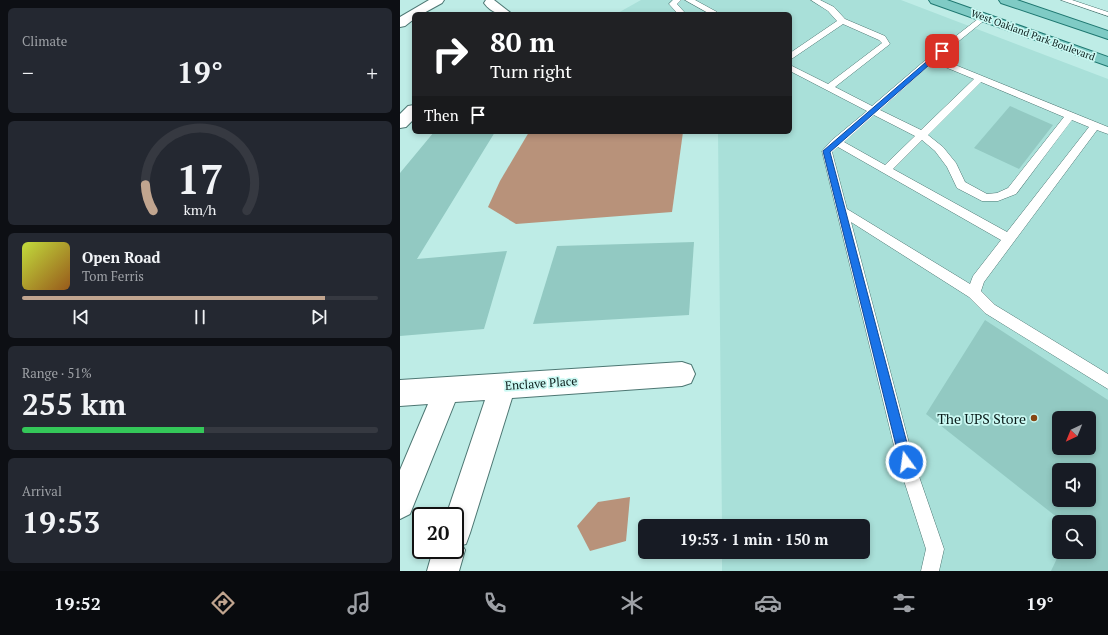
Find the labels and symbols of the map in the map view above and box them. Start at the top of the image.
street label: West Oakland Park Boulevard [969,6,1097,64]
pin [925,34,959,68]
street label: Enclave Place [504,373,578,393]
place label: The UPS Store [937,409,1026,428]
north arrow [1052,411,1096,455]
marker: The UPS Store [1029,413,1039,423]
position arrow [885,441,927,483]
speed limit sign: 20 [412,507,464,559]

